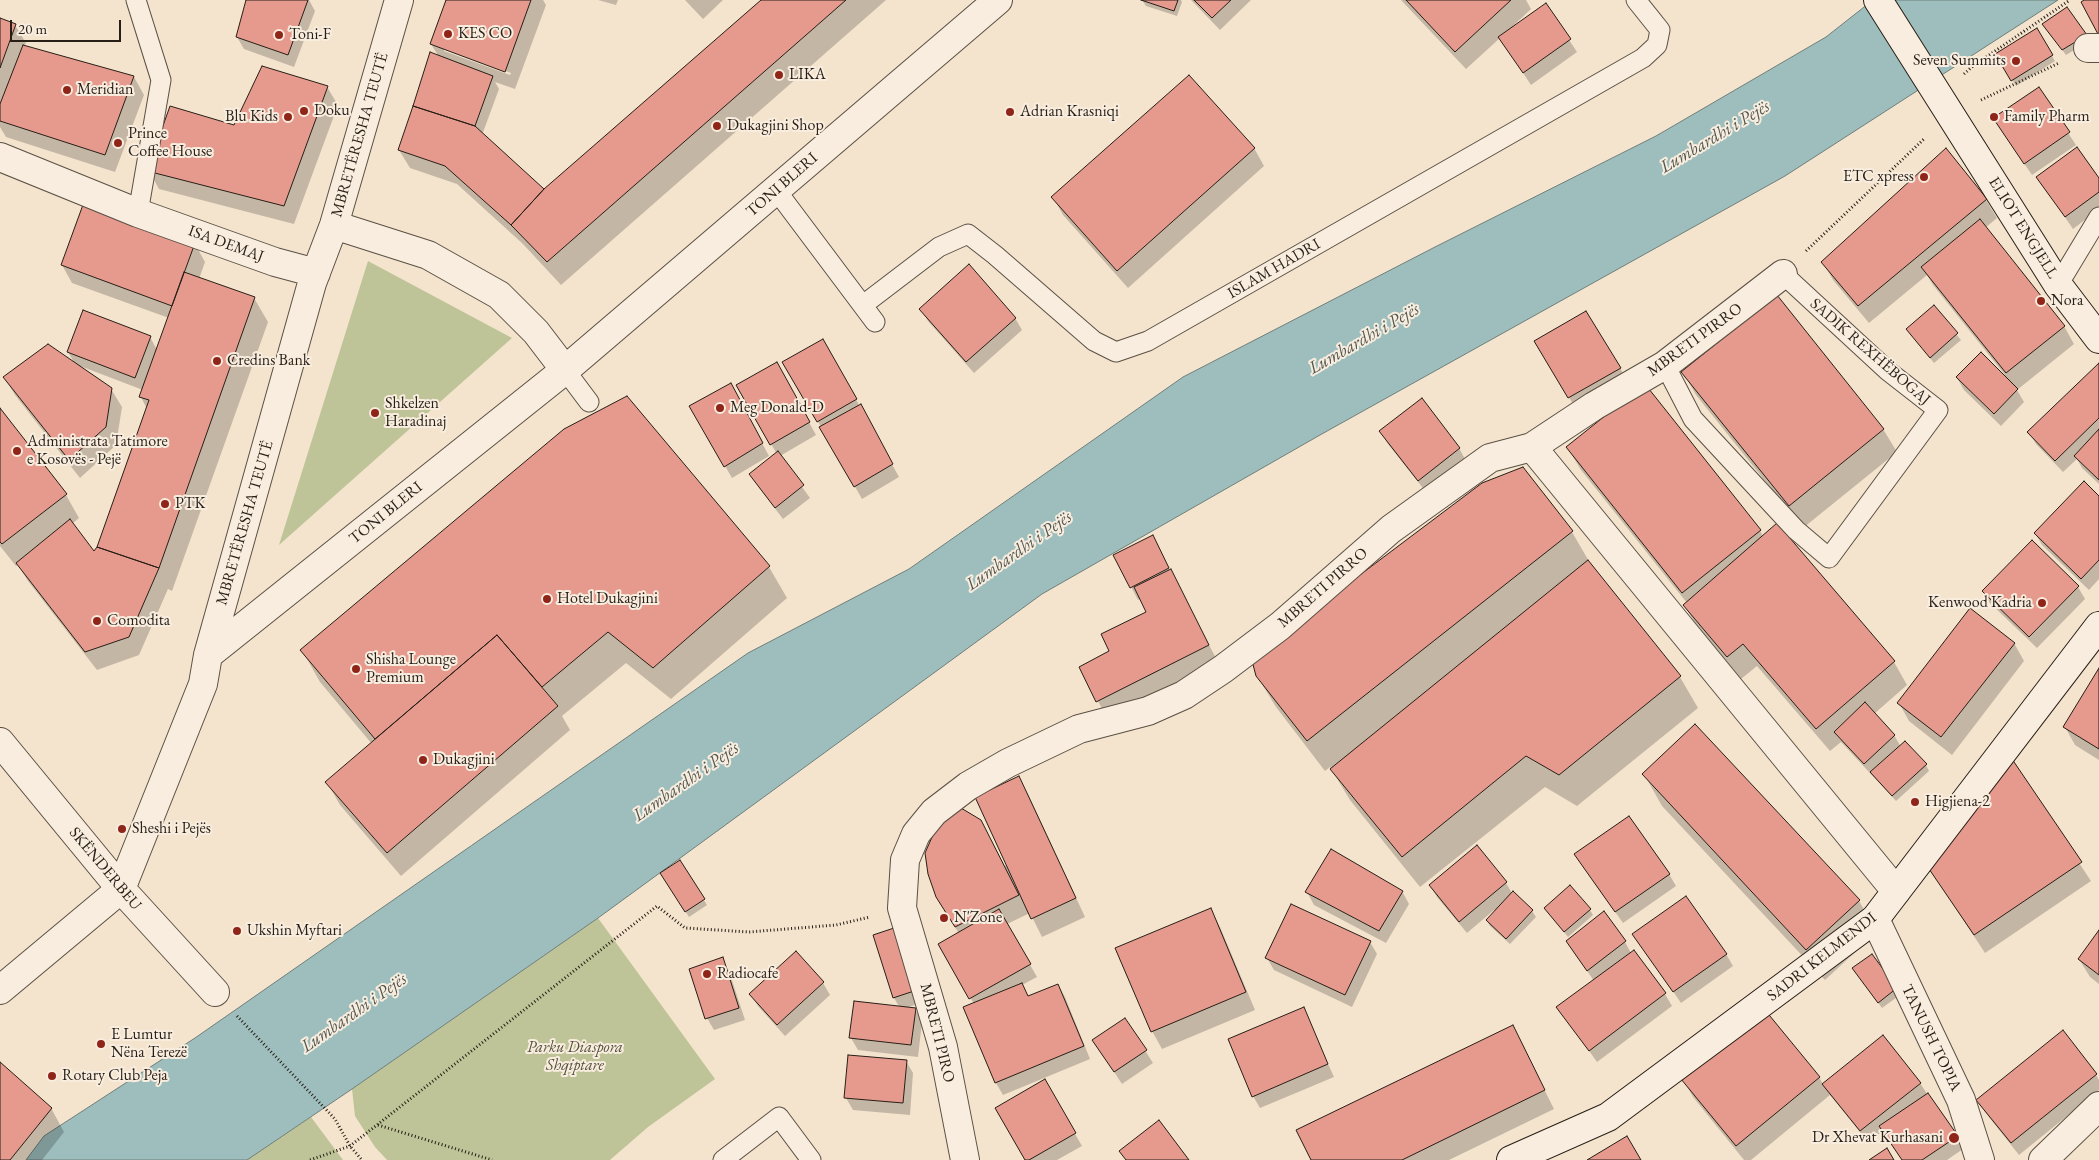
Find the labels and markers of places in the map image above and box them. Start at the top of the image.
place label: KES CO [458,24,512,44]
place label: Toni-F [289,25,331,45]
marker: KES CO [442,28,454,40]
marker: Toni-F [273,29,285,41]
place label: Seven Summits [1913,51,2006,71]
marker: Seven Summits [2010,55,2022,67]
place label: LIKA [789,65,826,85]
marker: LIKA [773,69,785,81]
place label: Meridian [77,80,133,100]
marker: Meridian [61,84,73,96]
place label: Doku [314,101,350,121]
place label: Adrian Krasniqi [1020,102,1119,122]
marker: Doku [298,105,310,117]
marker: Adrian Krasniqi [1004,106,1016,118]
place label: Blu Kids [225,107,278,127]
place label: Family Pharm [2004,107,2090,127]
marker: Blu Kids [282,111,294,123]
marker: Family Pharm [1988,111,2000,123]
place label: Dukagjini Shop [727,116,824,136]
marker: Dukagjini Shop [711,120,723,132]
place label: Prince Coffee House [128,124,212,162]
marker: Prince Coffee House [112,137,124,149]
place label: ETC xpress [1843,167,1914,187]
marker: ETC xpress [1918,171,1930,183]
place label: Nora [2051,291,2083,311]
marker: Nora [2035,295,2047,307]
place label: Credins Bank [227,351,310,371]
marker: Credins Bank [211,355,223,367]
place label: Shkelzen Haradinaj [385,394,446,432]
place label: Meg Donald-D [730,398,824,418]
marker: Meg Donald-D [714,402,726,414]
marker: Shkelzen Haradinaj [369,407,381,419]
place label: Administrata Tatimore e Kosovës - Pejë [27,432,168,470]
marker: Administrata Tatimore e Kosovës - Pejë [11,445,23,457]
place label: PTK [175,494,205,514]
marker: PTK [159,498,171,510]
place label: Hotel Dukagjini [557,589,658,609]
marker: Hotel Dukagjini [541,593,553,605]
place label: Kenwood Kadria [1928,593,2032,613]
marker: Kenwood Kadria [2036,597,2048,609]
place label: Comodita [107,611,170,631]
marker: Comodita [91,615,103,627]
place label: Shisha Lounge Premium [366,650,456,688]
marker: Shisha Lounge Premium [350,663,362,675]
place label: Dukagjini [433,750,495,770]
marker: Dukagjini [417,754,429,766]
place label: Higjiena-2 [1925,792,1990,812]
marker: Higjiena-2 [1909,796,1921,808]
place label: Sheshi i Pejës [132,819,211,839]
marker: Sheshi i Pejës [116,823,128,835]
place label: N'Zone [954,908,1002,928]
marker: N'Zone [938,912,950,924]
place label: Ukshin Myftari [247,921,342,941]
marker: Ukshin Myftari [231,925,243,937]
place label: Radiocafe [717,964,778,984]
marker: Radiocafe [701,968,713,980]
place label: E Lumtur Nëna Terezë [111,1025,187,1063]
marker: E Lumtur Nëna Terezë [95,1038,107,1050]
place label: Rotary Club Peja [62,1066,168,1086]
marker: Rotary Club Peja [46,1070,58,1082]
place label: Dr Xhevat Kurhasani [1812,1128,1943,1148]
marker: Dr Xhevat Kurhasani [1947,1131,1961,1145]

